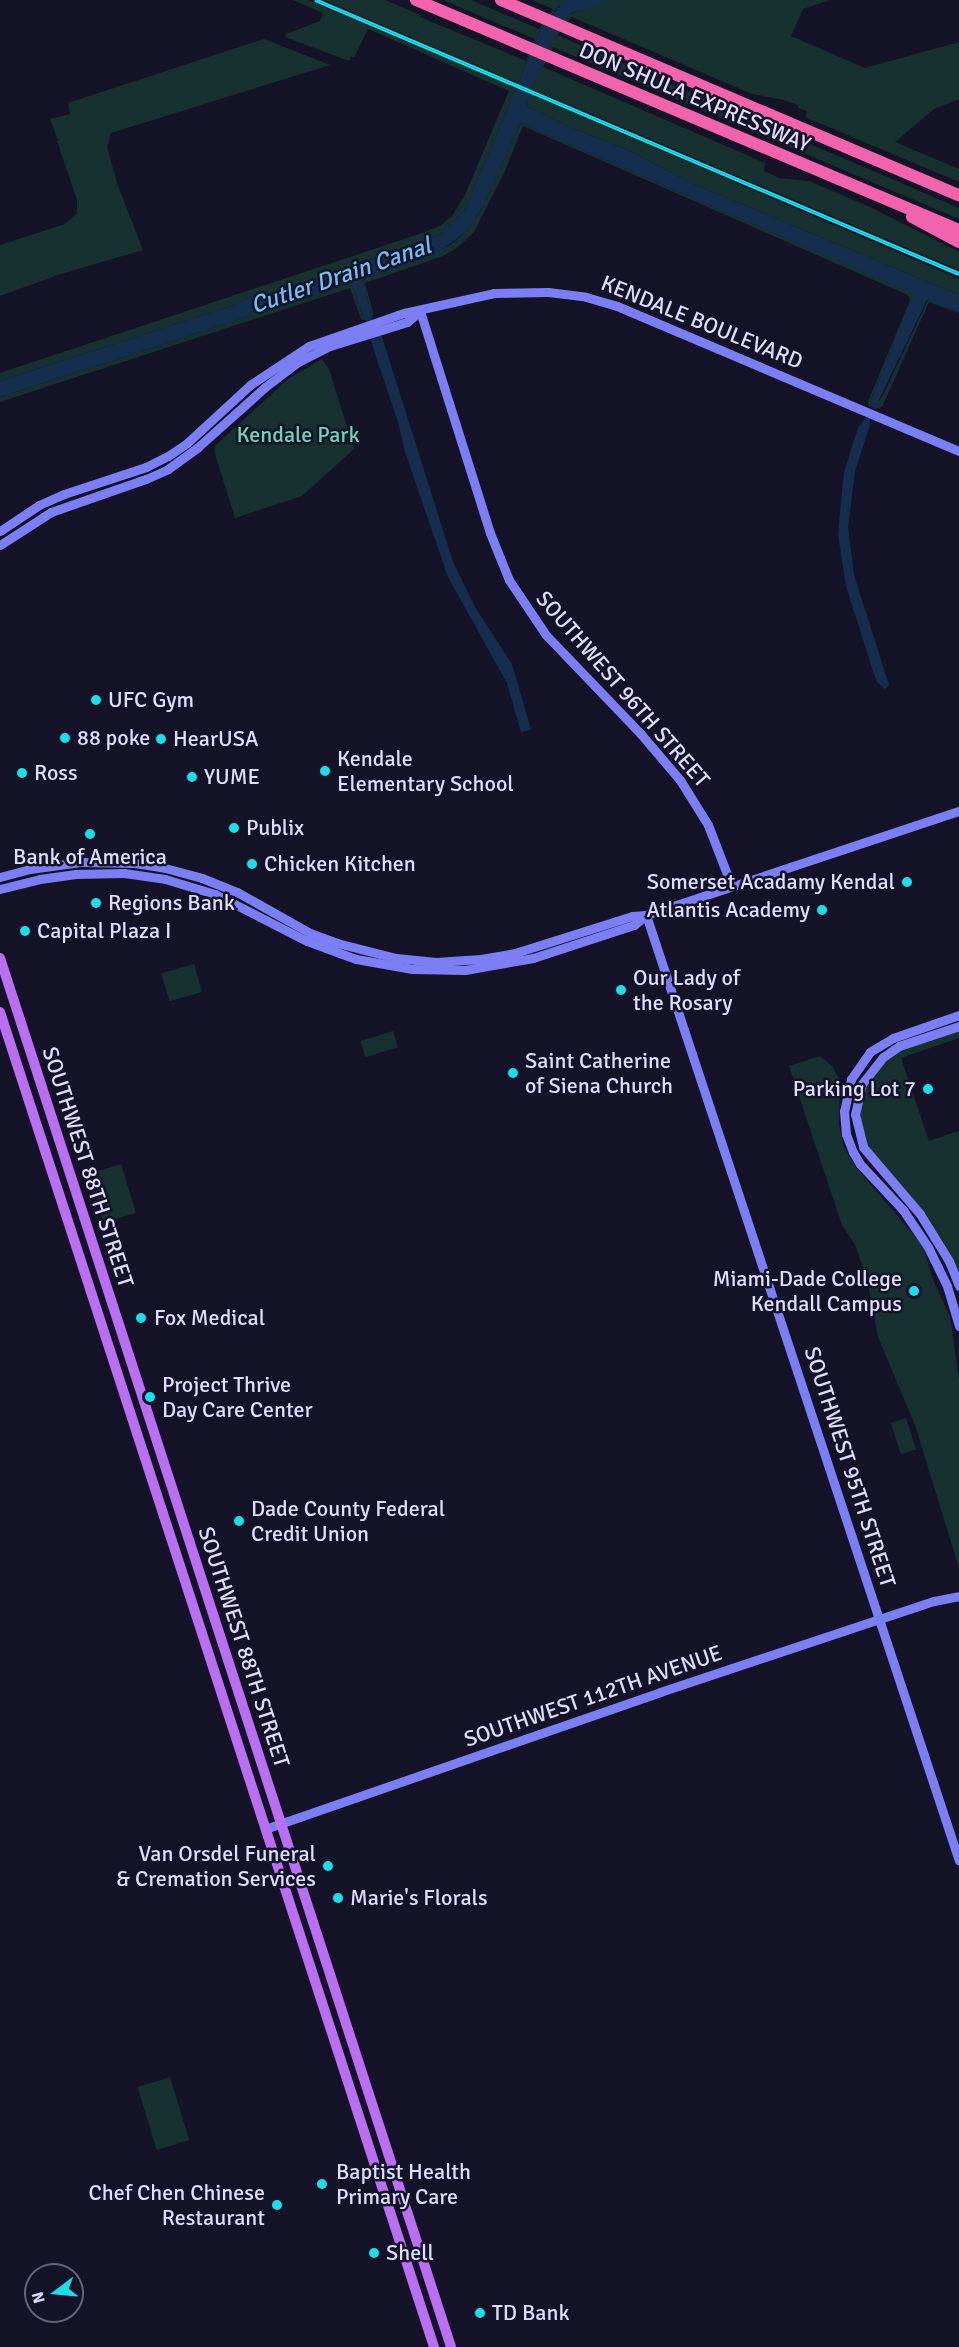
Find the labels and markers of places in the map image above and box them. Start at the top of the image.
place label: UFC Gym [108,687,194,713]
marker: UFC Gym [89,693,103,707]
place label: 88 poke [77,725,150,751]
place label: HearUSA [173,726,258,752]
marker: 88 poke [58,731,72,745]
marker: HearUSA [154,732,168,746]
place label: Kendale Elementary School [337,745,514,796]
place label: Ross [34,760,78,786]
place label: YUME [204,764,260,790]
marker: Kendale Elementary School [318,764,332,778]
marker: Ross [15,766,29,780]
marker: YUME [185,770,199,784]
place label: Publix [246,815,304,841]
marker: Publix [227,821,241,835]
marker: Bank of America [83,827,97,841]
place label: Bank of America [13,844,167,870]
place label: Chicken Kitchen [264,851,416,877]
marker: Chicken Kitchen [245,857,259,871]
place label: Somerset Acadamy Kendal [647,869,895,895]
marker: Somerset Acadamy Kendal [900,875,914,889]
place label: Regions Bank [108,890,235,916]
marker: Regions Bank [89,896,103,910]
place label: Atlantis Academy [646,897,810,923]
marker: Atlantis Academy [815,903,829,917]
place label: Capital Plaza I [37,918,171,944]
marker: Capital Plaza I [18,924,32,938]
place label: Our Lady of the Rosary [633,964,740,1016]
marker: Our Lady of the Rosary [614,983,628,997]
place label: Saint Catherine of Siena Church [525,1047,673,1098]
marker: Saint Catherine of Siena Church [506,1066,520,1080]
place label: Parking Lot 7 [793,1076,916,1102]
marker: Parking Lot 7 [921,1082,935,1096]
place label: Miami-Dade College Kendall Campus [713,1265,902,1316]
marker: Miami-Dade College Kendall Campus [907,1284,921,1298]
place label: Fox Medical [154,1305,265,1331]
marker: Fox Medical [132,1309,150,1327]
place label: Project Thrive Day Care Center [162,1371,313,1422]
marker: Project Thrive Day Care Center [143,1390,157,1404]
place label: Dade County Federal Credit Union [251,1495,445,1546]
marker: Dade County Federal Credit Union [232,1514,246,1528]
place label: Van Orsdel Funeral & Cremation Services [116,1840,316,1892]
marker: Van Orsdel Funeral & Cremation Services [321,1859,335,1873]
place label: Marie's Florals [350,1885,488,1911]
marker: Marie's Florals [331,1891,345,1905]
place label: Baptist Health Primary Care [336,2158,471,2210]
marker: Baptist Health Primary Care [313,2175,331,2193]
place label: Chef Chen Chinese Restaurant [89,2179,265,2230]
marker: Chef Chen Chinese Restaurant [270,2198,284,2212]
place label: Shell [386,2240,434,2266]
marker: Shell [367,2246,381,2260]
place label: TD Bank [492,2300,569,2326]
marker: TD Bank [473,2306,487,2320]

